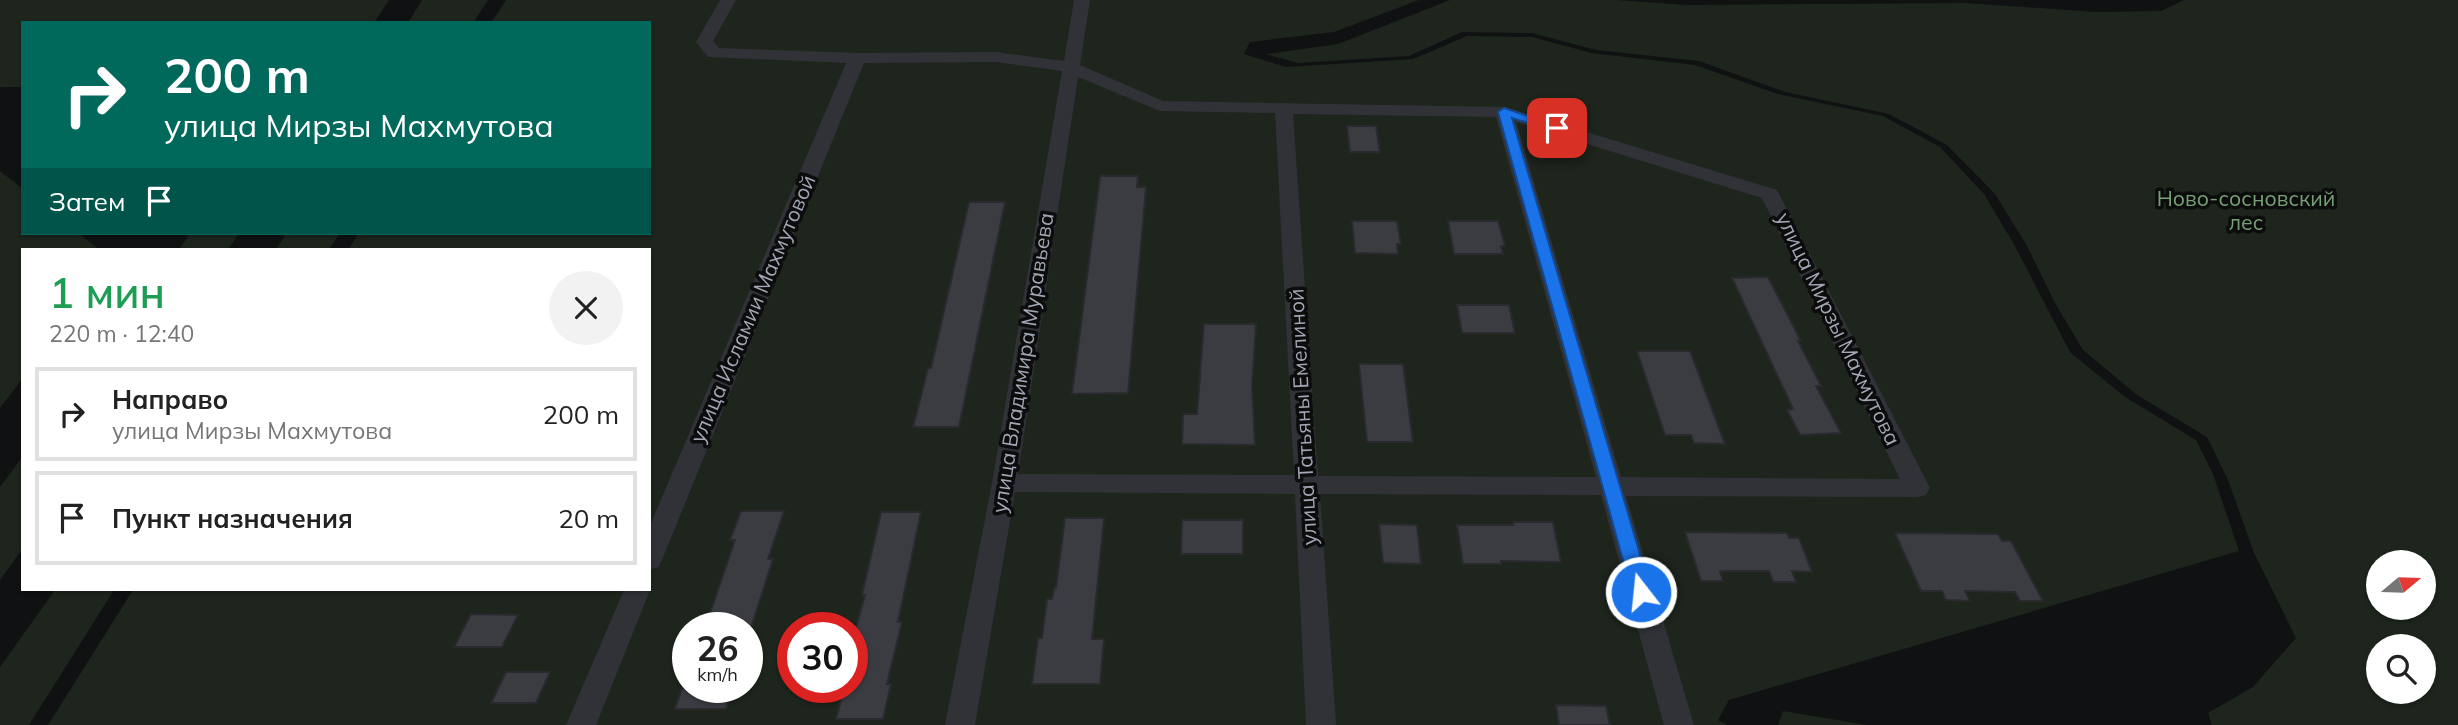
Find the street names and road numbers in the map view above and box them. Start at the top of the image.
street label: улица Исламии Махмутовой [684,171,820,447]
street label: улица Мирзы Махмутова [1771,208,1907,449]
street label: улица Владимира Муравьева [985,211,1059,515]
street label: улица Татьяны Емелиной [1282,288,1322,546]

